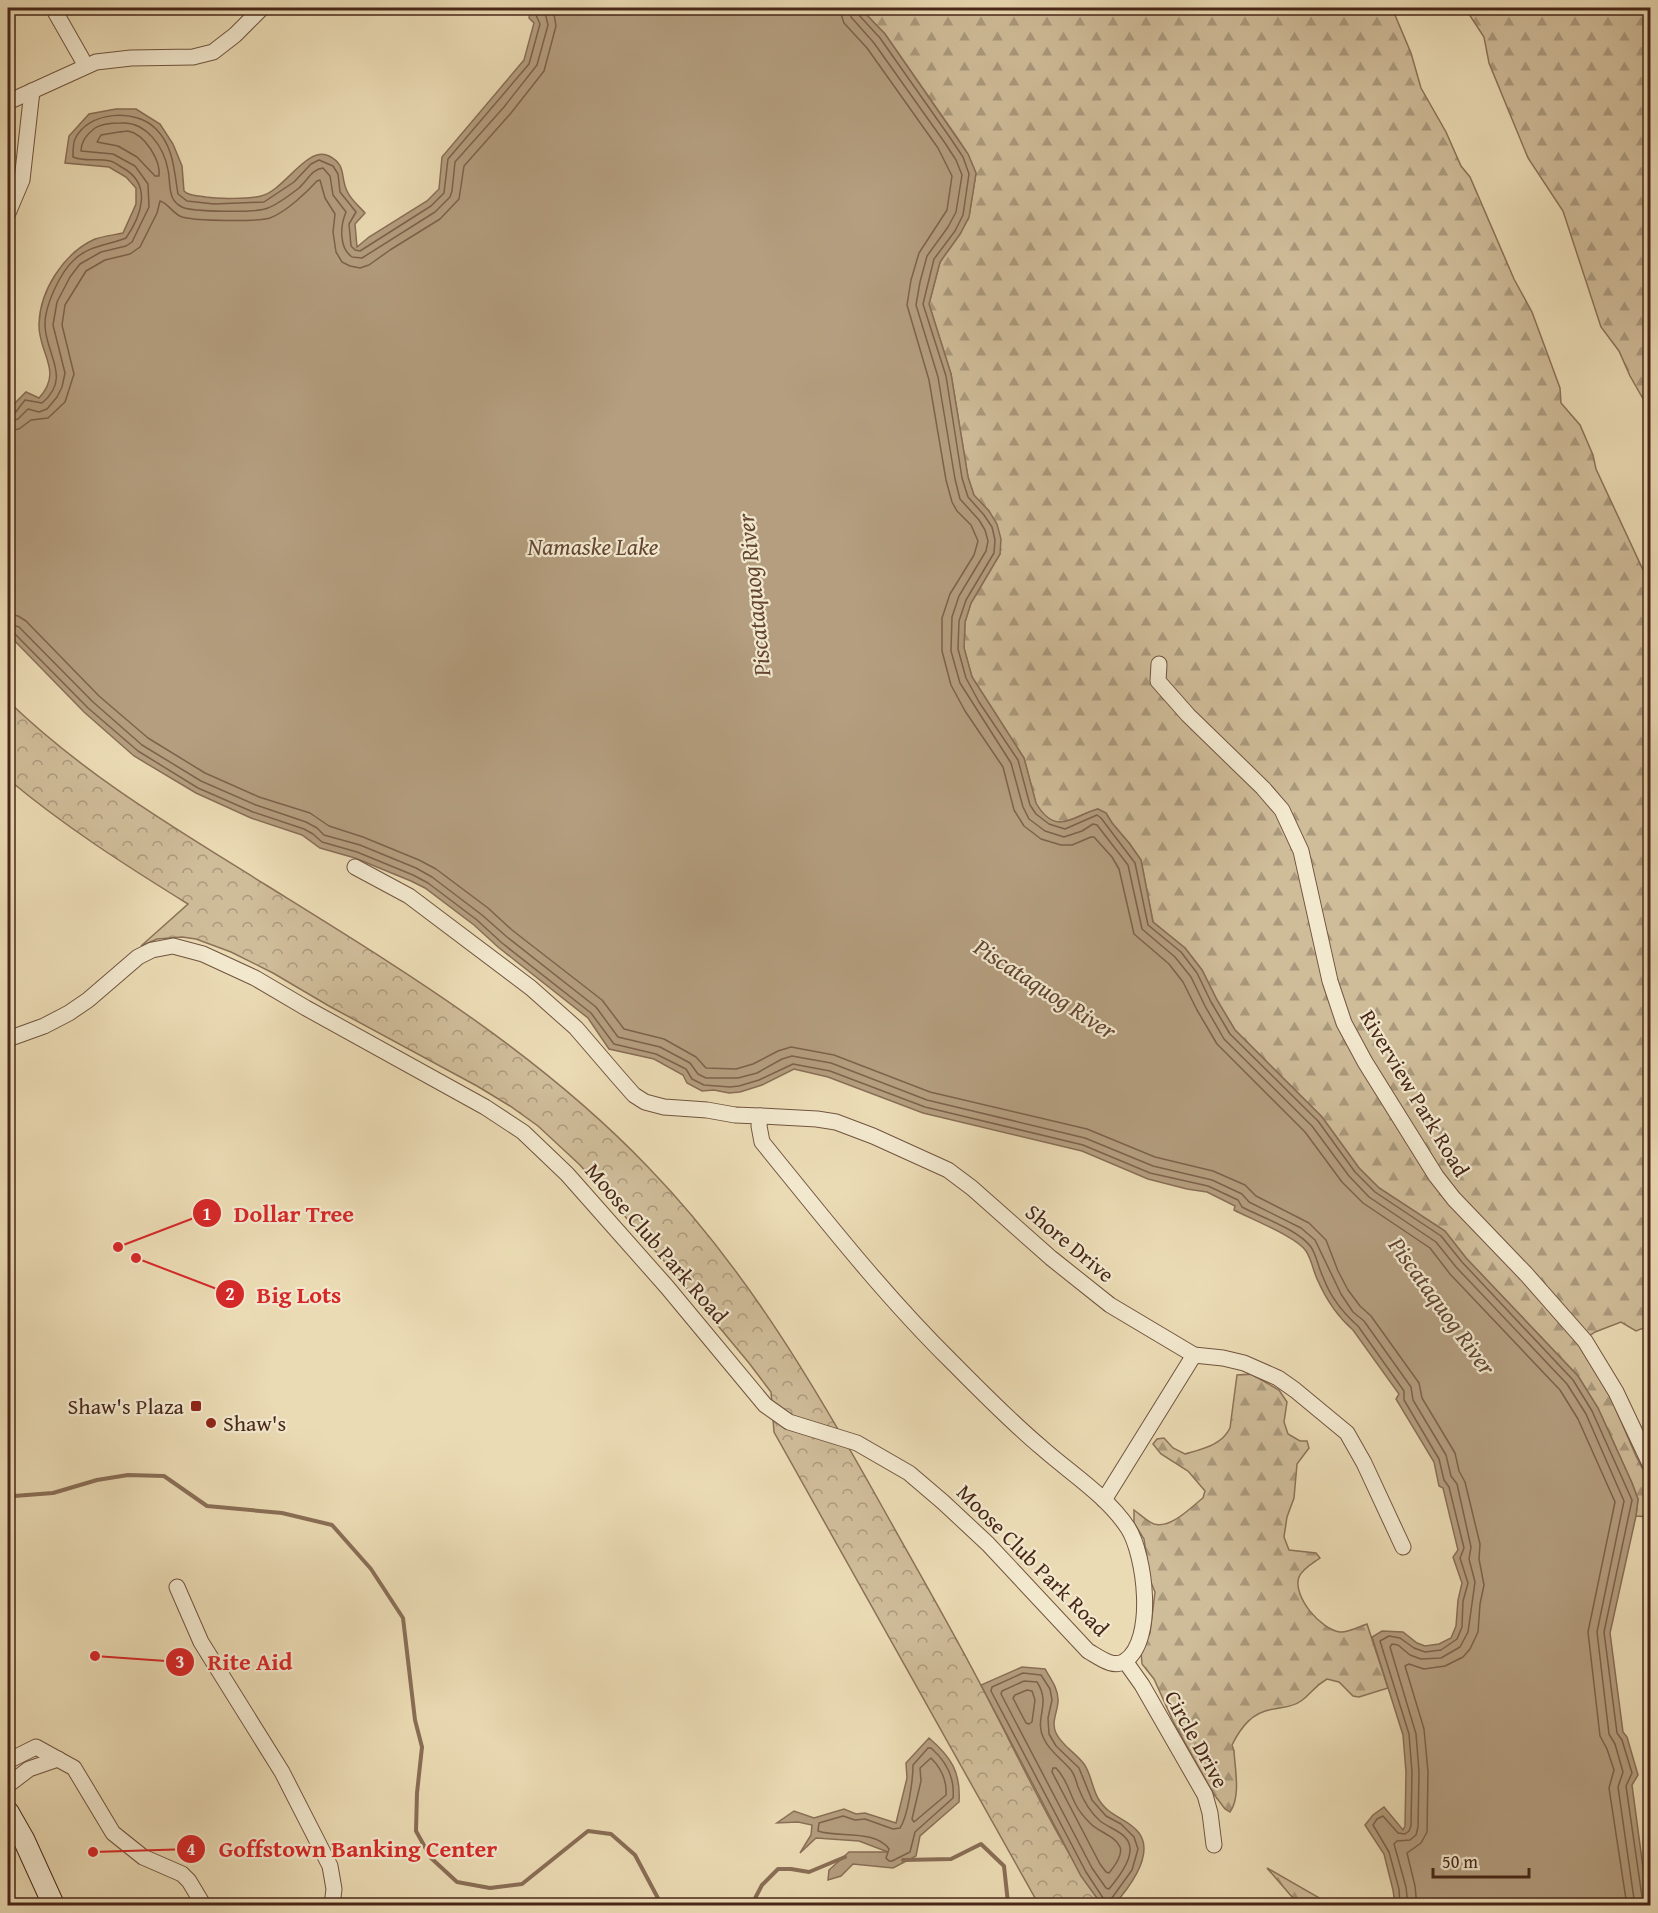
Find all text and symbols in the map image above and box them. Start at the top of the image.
water label: Piscataquog River [727,511,780,679]
water label: Namaske Lake [527,529,659,564]
water label: Piscataquog River [966,929,1124,1048]
street label: Riverview Park Road [1352,1003,1478,1183]
street label: Moose Club Park Road [578,1156,736,1331]
callout: Dollar Tree [192,1192,366,1234]
text: Dollar Tree [234,1196,354,1231]
street label: Shore Drive [1019,1196,1121,1290]
text: 1 [202,1200,212,1227]
water label: Piscataquog River [1380,1229,1505,1383]
callout: Big Lots [215,1273,353,1315]
text: Big Lots [257,1277,341,1312]
text: 2 [225,1280,235,1307]
place label: Shaw's Plaza [68,1390,185,1422]
marker: Shaw's Plaza [189,1399,203,1413]
place label: Shaw's [223,1407,286,1439]
marker: Shaw's [204,1416,218,1430]
street label: Moose Club Park Road [950,1477,1117,1644]
callout: Rite Aid [165,1641,304,1683]
text: Rite Aid [207,1644,293,1679]
text: 3 [175,1648,185,1675]
street label: Circle Drive [1157,1684,1237,1794]
callout: Goffstown Banking Center [176,1828,509,1870]
text: Goffstown Banking Center [219,1831,497,1866]
text: 4 [186,1835,196,1862]
scale bar [1433,1841,1529,1879]
text: 50 m [1442,1848,1478,1875]

